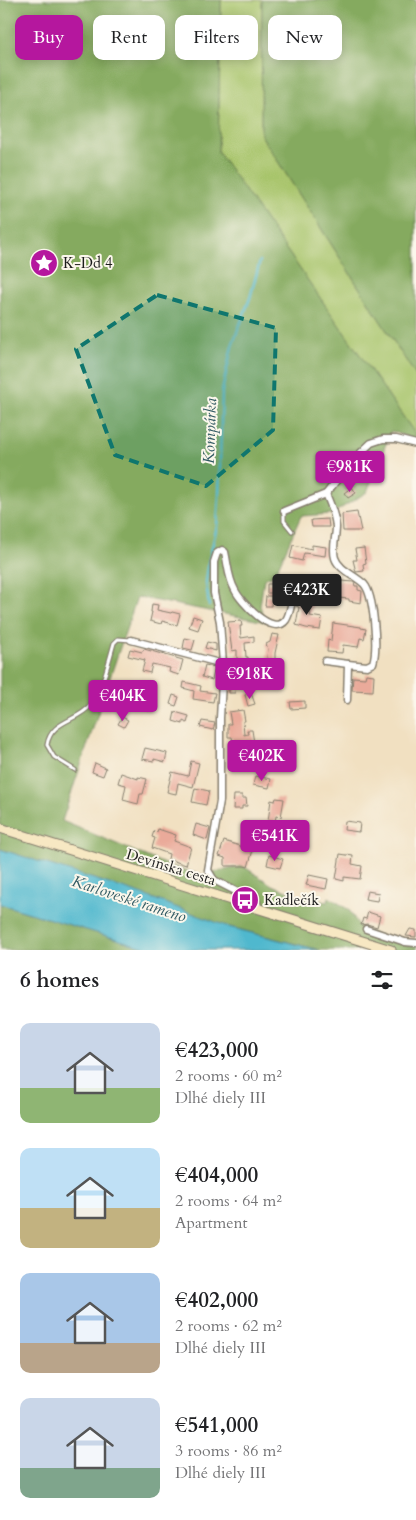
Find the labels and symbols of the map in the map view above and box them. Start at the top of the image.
place icon: K-Dd 4 [29,248,59,278]
place label: K-Dd 4 [63,253,113,273]
water label: Kompárka [198,398,222,464]
pin: €981K [315,450,385,493]
pin: €423K [272,574,342,616]
pin: €918K [215,658,285,700]
pin: €404K [88,680,158,722]
pin: €402K [227,740,297,782]
pin: €541K [240,820,310,862]
street label: Devínska cesta [124,844,219,890]
water label: Karloveské rameno [69,870,189,928]
bus stop icon: Kadlečík [230,885,260,915]
place label: Kadlečík [264,890,319,910]

